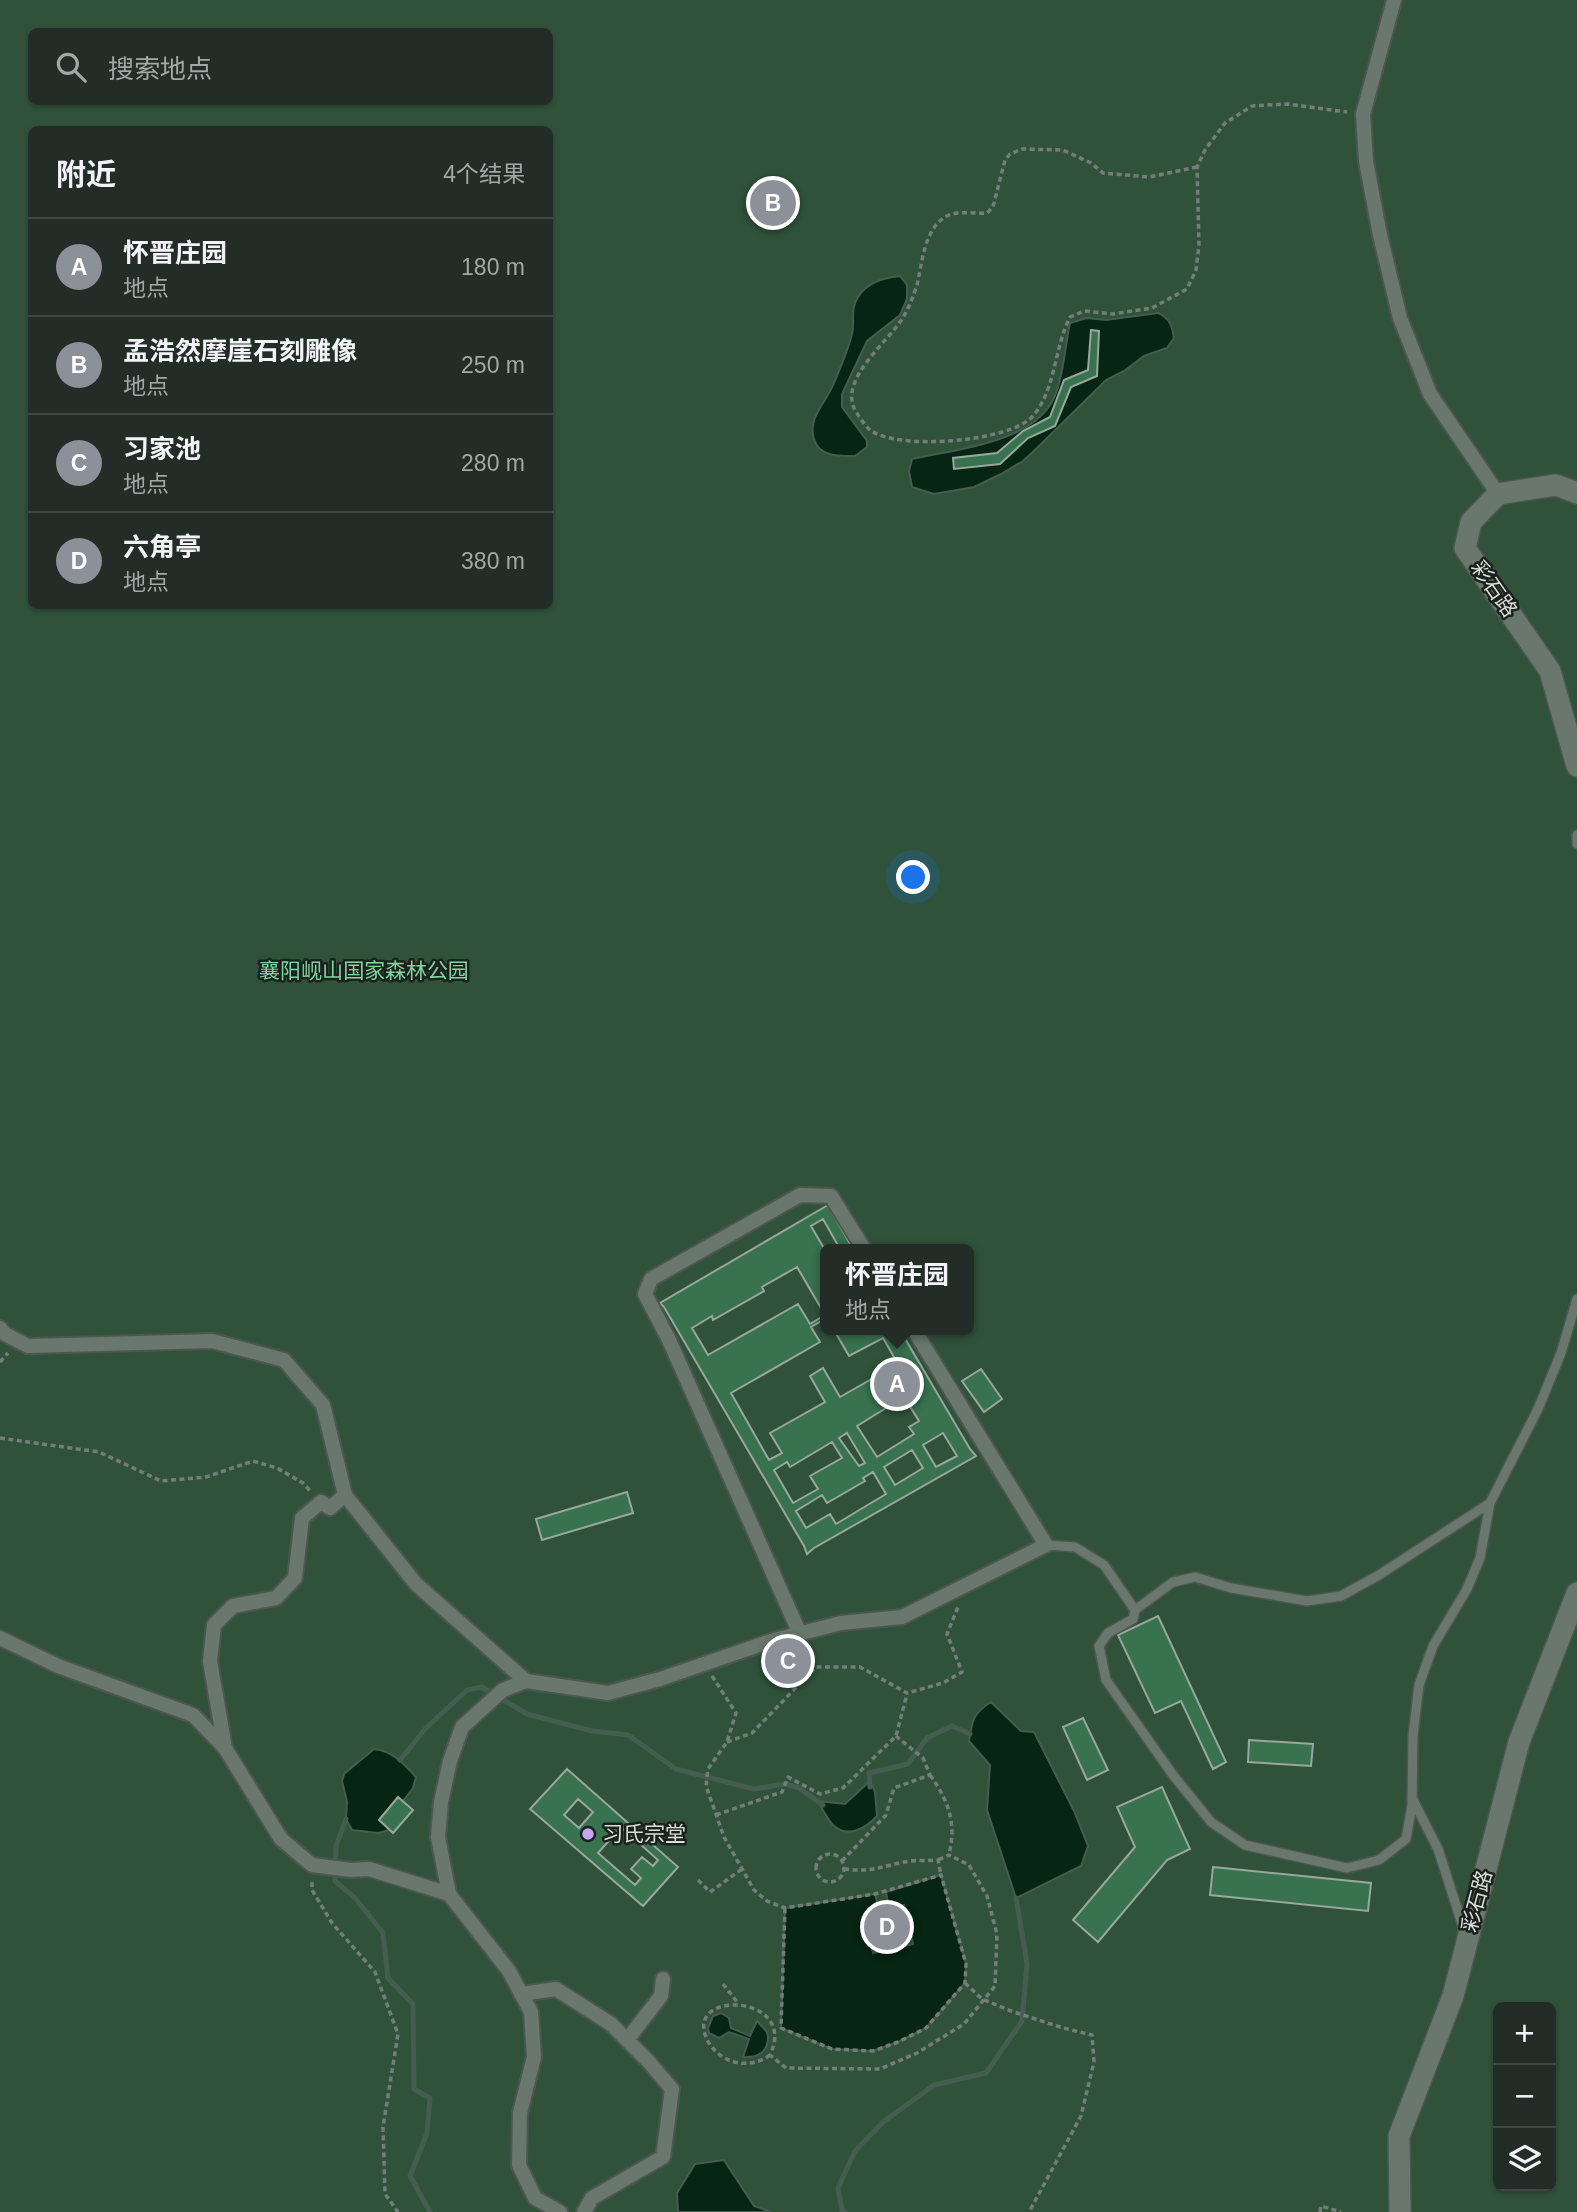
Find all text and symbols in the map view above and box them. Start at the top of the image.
search box [28,28,553,105]
icon: search [52,48,90,86]
text: 搜索地点 [108,54,212,84]
text: 附近 [56,158,116,191]
text: 4个结果 [443,161,525,187]
pin: B [750,177,796,229]
text: 怀晋庄园 [123,238,227,268]
text: A [71,254,87,280]
text: 180 m [461,254,525,280]
text: 地点 [123,275,169,301]
text: 孟浩然摩崖石刻雕像 [123,336,357,366]
text: B [71,352,87,378]
text: 250 m [461,352,525,378]
text: 地点 [123,373,169,399]
text: 习家池 [123,434,201,464]
text: C [71,450,87,476]
text: 280 m [461,450,525,476]
text: 地点 [123,471,169,497]
text: 六角亭 [123,532,201,562]
text: D [71,548,87,574]
text: 380 m [461,548,525,574]
street label: 彩石路 [1467,556,1522,621]
text: 地点 [123,569,169,595]
your location [896,860,930,894]
park label: 襄阳岘山国家森林公园 [259,959,469,982]
popup [820,1244,974,1335]
text: 怀晋庄园 [845,1260,949,1290]
text: 地点 [845,1297,891,1323]
pin: A [874,1358,920,1410]
pin: C [765,1635,811,1687]
place label: 习氏宗堂 [602,1822,686,1845]
marker: 习氏宗堂 [580,1826,596,1842]
street label: 彩石路 [1457,1867,1496,1934]
pin: D [864,1901,910,1953]
map controls [1493,2002,1556,2191]
button: + [1493,2002,1556,2065]
button: − [1493,2065,1556,2128]
button: layers [1493,2128,1556,2191]

